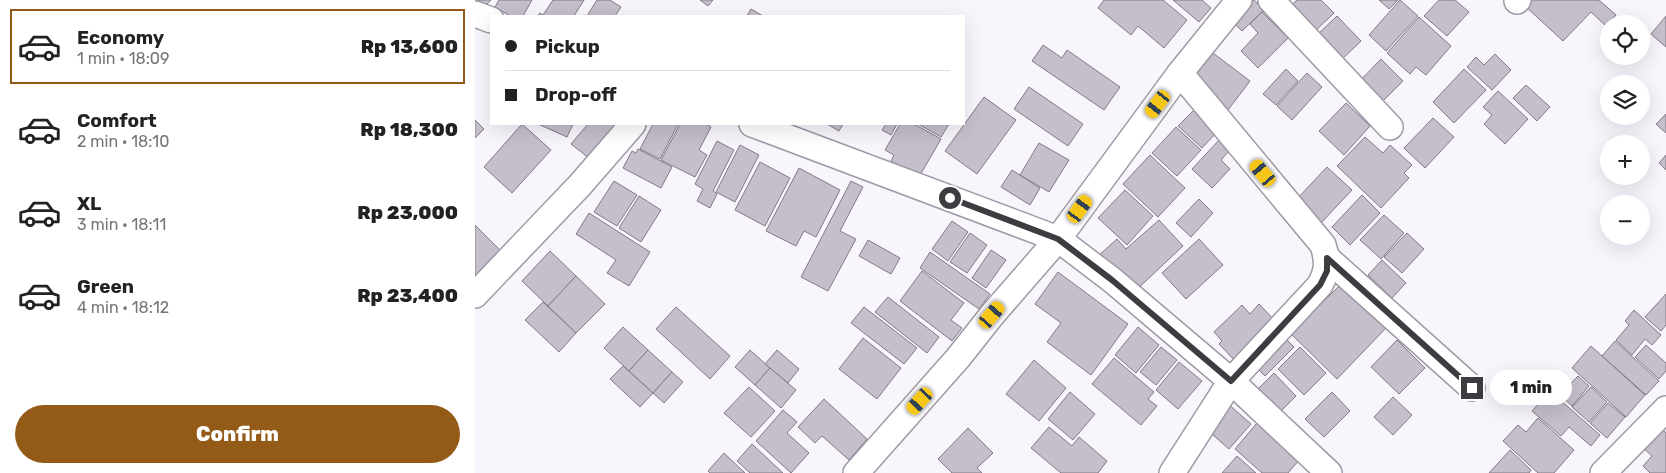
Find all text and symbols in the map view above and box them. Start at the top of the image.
map controls [1600,15,1650,245]
button: locate [1600,15,1650,65]
icon: car [17,24,62,69]
text: Economy [77,26,164,49]
text: Rp 13,600 [361,35,458,58]
text: Pickup [535,35,600,58]
text: 1 min · 18:09 [77,49,169,68]
button: layers [1600,75,1650,125]
text: Drop-off [535,83,617,106]
car [1142,88,1173,120]
icon: car [17,107,62,152]
text: Comfort [77,109,157,132]
text: Rp 18,300 [360,118,458,141]
text: 2 min · 18:10 [77,132,169,151]
button: + [1600,135,1650,185]
car [1247,157,1278,189]
route start [939,187,961,209]
icon: car [17,190,62,235]
text: XL [77,192,101,215]
car [1065,192,1094,226]
button: − [1600,195,1650,245]
text: Rp 23,000 [357,201,458,224]
text: 3 min · 18:11 [77,215,166,234]
icon: car [17,273,62,318]
text: Green [77,275,134,298]
text: Rp 23,400 [357,284,458,307]
text: 4 min · 18:12 [77,298,169,317]
car [976,299,1007,331]
callout: 1 min [1489,370,1572,406]
route end [1461,377,1483,399]
text: 1 min [1510,378,1552,397]
car [904,385,935,417]
button: Confirm [15,405,460,463]

